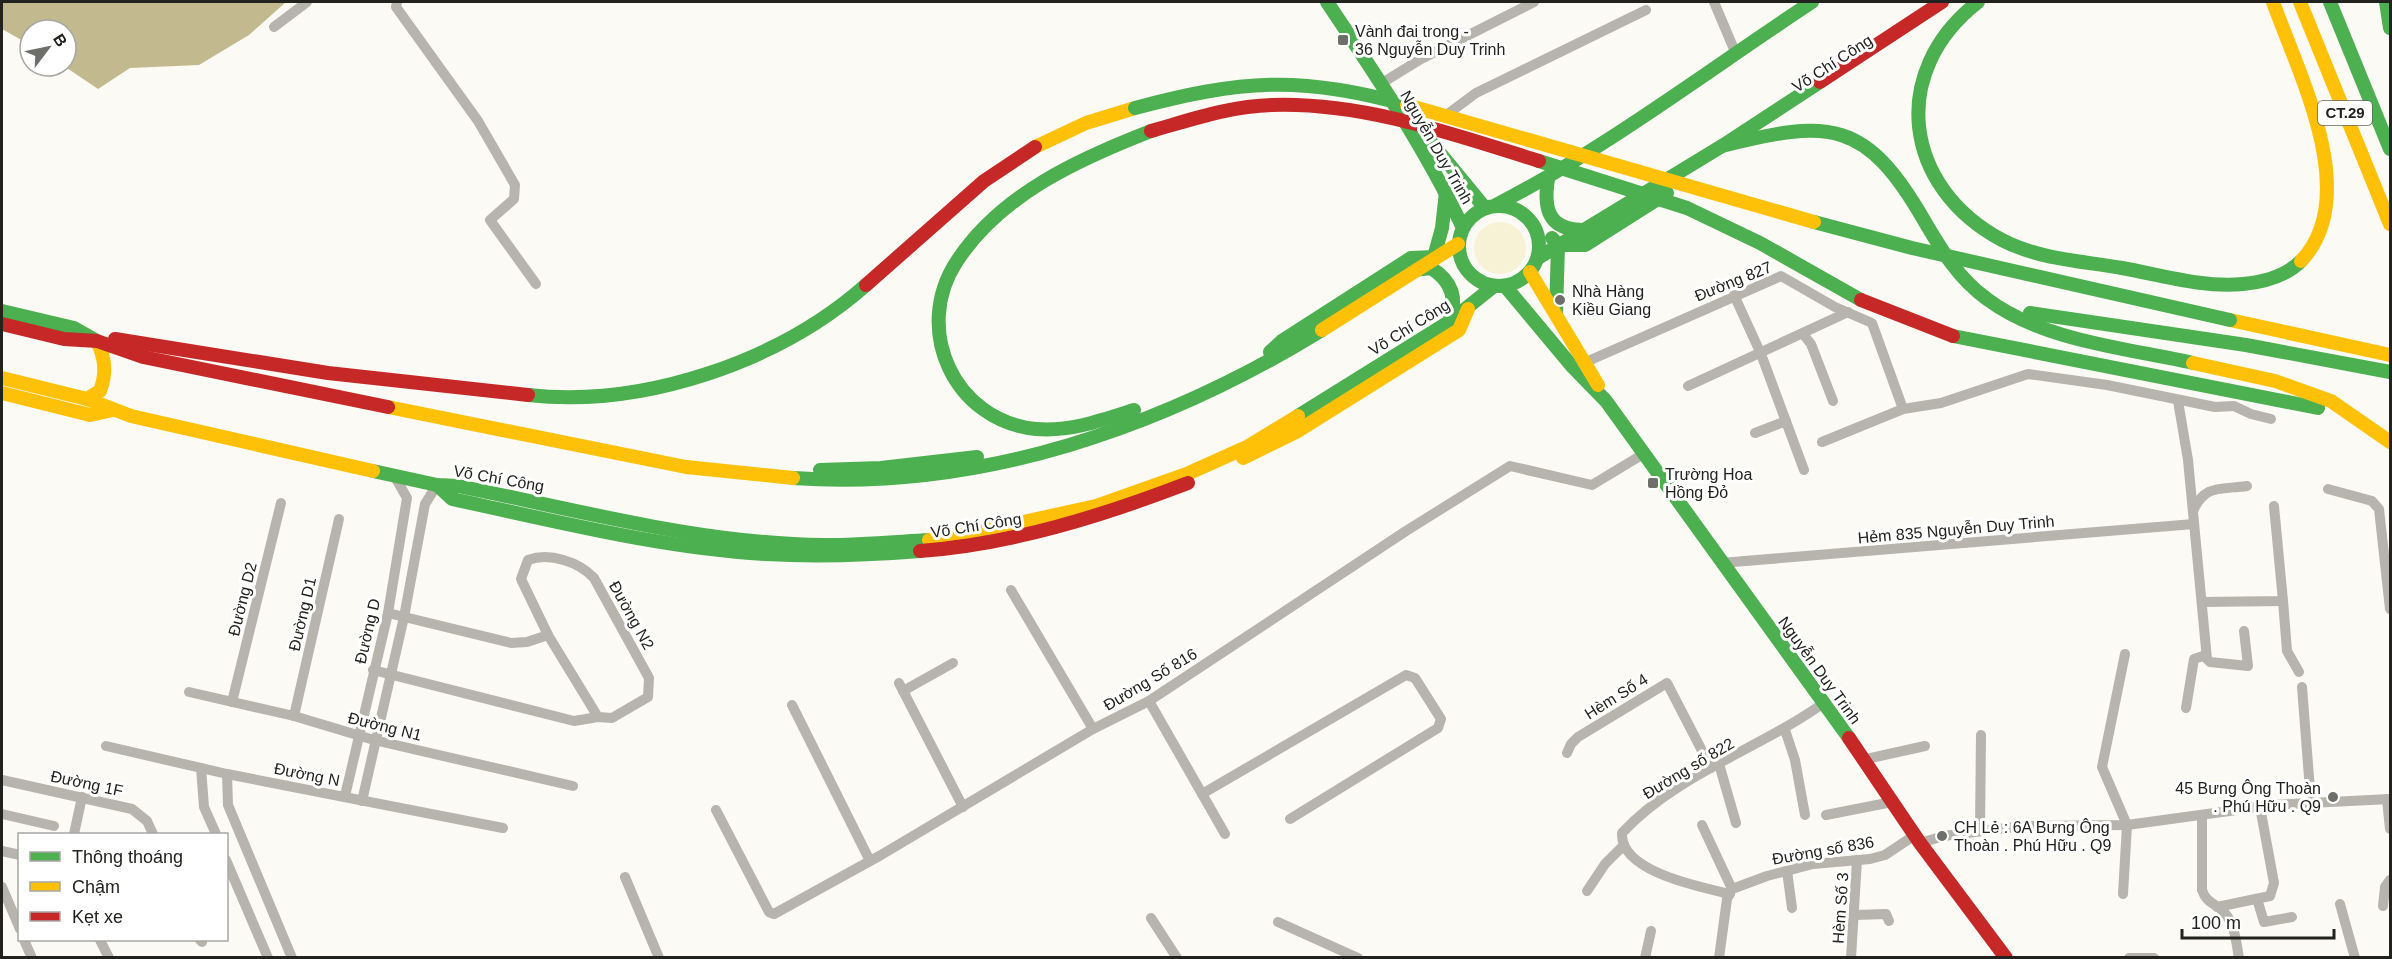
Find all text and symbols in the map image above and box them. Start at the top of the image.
north arrow [18,18,78,78]
place label: Vành đai trong - 36 Nguyễn Duy Trinh [1355,23,1505,58]
text: B [50,31,71,50]
street label: Võ Chí Công [1789,31,1875,95]
marker: Vành đai trong - 36 Nguyễn Duy Trinh [1336,33,1350,47]
street label: Nguyễn Duy Trinh [1397,87,1477,207]
road number: CT.29 [2318,101,2372,125]
street label: Đường 827 [1692,258,1774,305]
place label: Nhà Hàng Kiều Giang [1572,283,1651,318]
marker: Nhà Hàng Kiều Giang [1553,293,1567,307]
street label: Võ Chí Công [1366,296,1453,359]
street label: Võ Chí Công [452,462,545,495]
place label: Trường Hoa Hồng Đỏ [1665,466,1752,501]
marker: Trường Hoa Hồng Đỏ [1646,476,1660,490]
street label: Võ Chí Công [930,510,1023,541]
street label: Hẻm 835 Nguyễn Duy Trinh [1857,511,2055,547]
street label: Đường D2 [225,560,260,638]
street label: Đường D1 [286,575,319,653]
street label: Đường N2 [606,578,657,652]
street label: Đường D [352,597,383,665]
street label: Nguyễn Duy Trinh [1775,613,1865,727]
street label: Đường Số 816 [1101,645,1200,714]
street label: Hèm Số 4 [1582,670,1651,722]
street label: Đường N1 [346,709,424,744]
street label: Đường số 822 [1640,735,1737,802]
street label: Đường N [273,760,341,789]
street label: Đường 1F [49,768,125,800]
place label: 45 Bưng Ông Thoàn . Phú Hữu . Q9 [2175,779,2321,815]
marker: 45 Bưng Ông Thoàn . Phú Hữu . Q9 [2326,790,2340,804]
place label: CH Lẻ : 6A Bưng Ông Thoàn . Phú Hữu . Q9 [1954,818,2112,854]
marker: CH Lẻ : 6A Bưng Ông Thoàn . Phú Hữu . Q9 [1935,829,1949,843]
legend [18,833,228,941]
street label: Đường số 836 [1771,833,1875,868]
text: Thông thoáng [72,847,183,867]
street label: Hèm Số 3 [1830,872,1851,944]
text: Chậm [72,877,120,897]
scale bar [2182,902,2334,940]
text: Kẹt xe [72,907,123,927]
text: 100 m [2191,913,2241,933]

